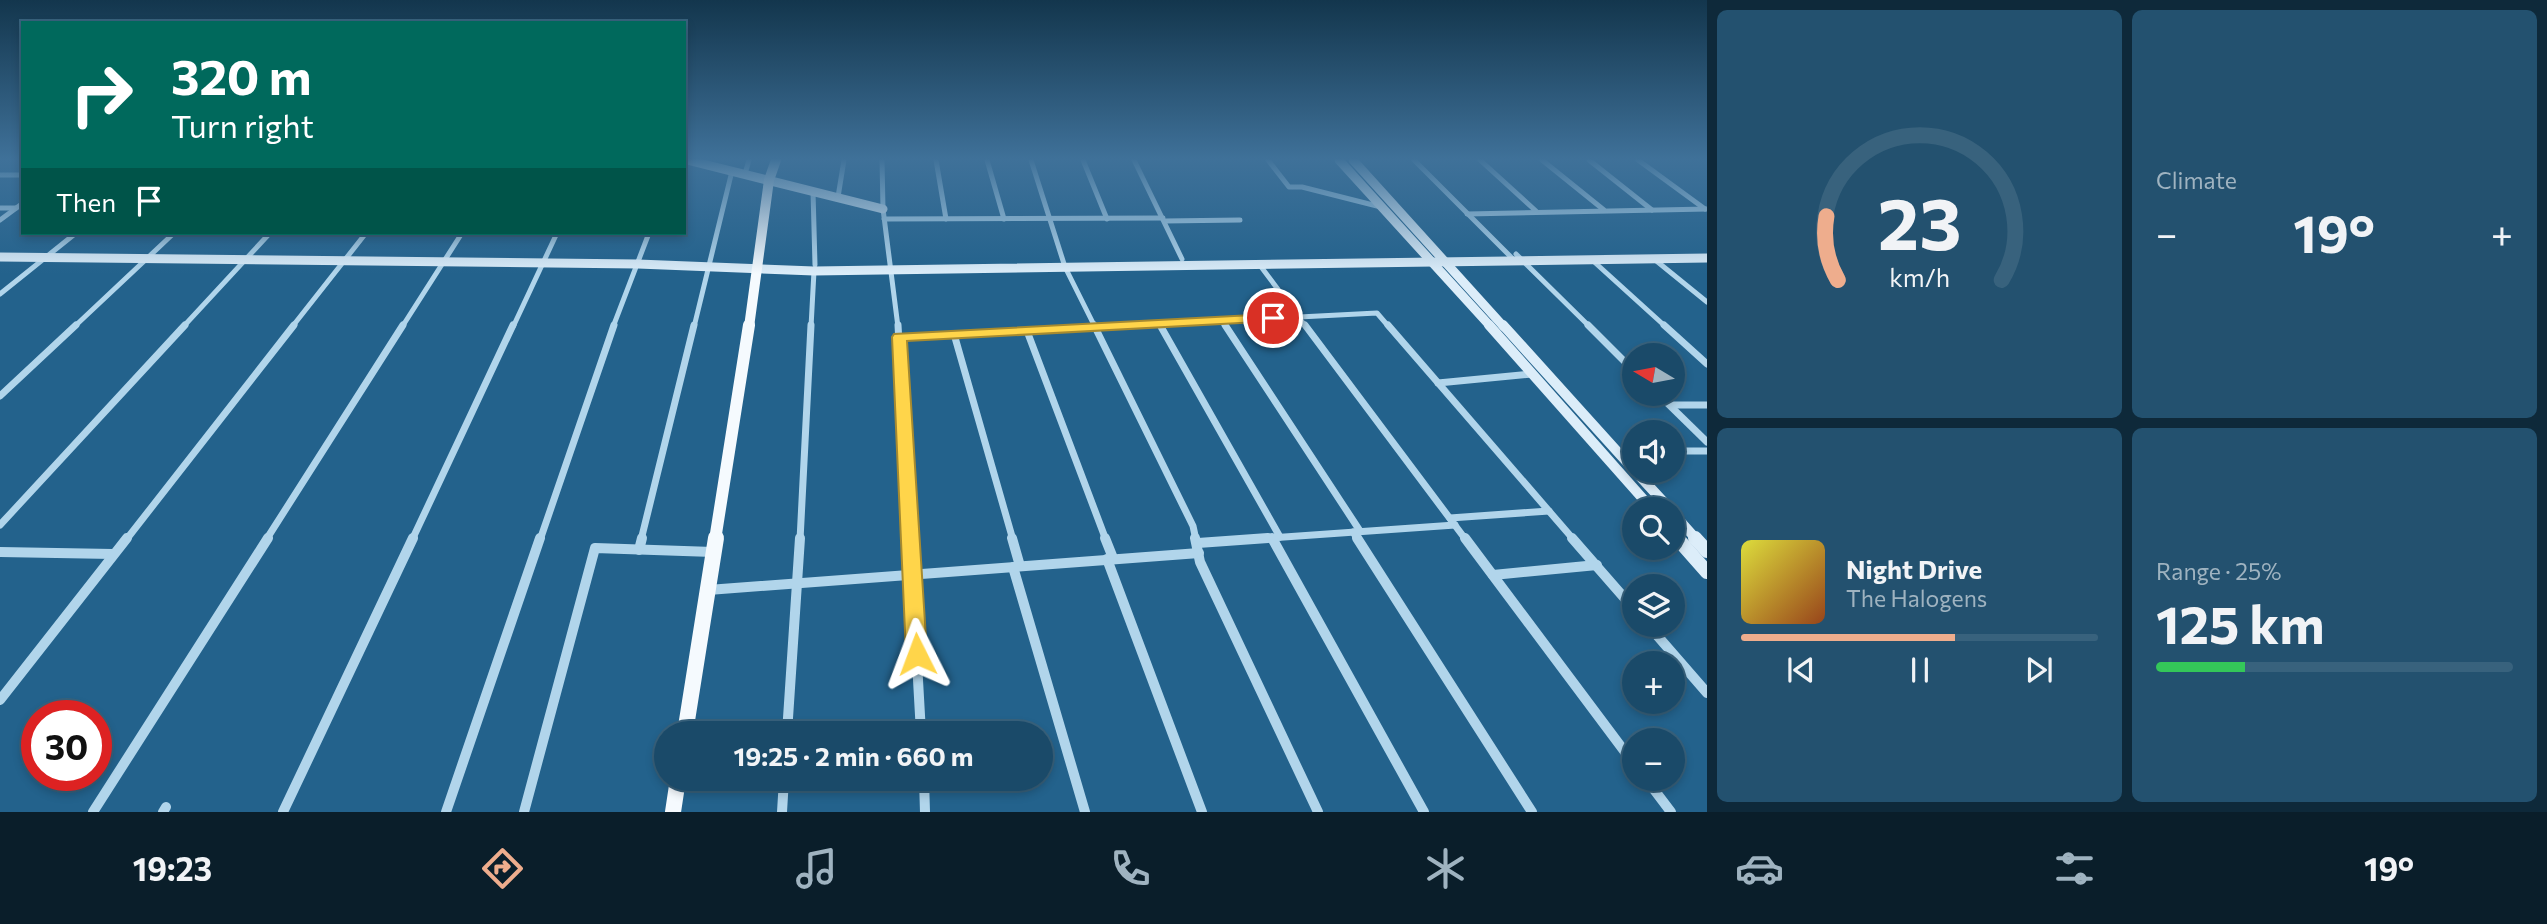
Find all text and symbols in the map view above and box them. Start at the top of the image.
text: 320 m [171,45,312,105]
icon: right [56,49,147,140]
text: Turn right [171,105,314,145]
text: Climate [2156,166,2237,194]
text: 23 [1878,176,1961,265]
icon: arrive [130,182,168,220]
text: Then [56,186,116,217]
text: 19° [2293,200,2375,264]
text: − [2156,209,2178,256]
text: + [2491,209,2513,256]
text: km/h [1889,262,1950,292]
pin [1243,288,1303,348]
icon: arrive [1254,299,1292,337]
north arrow [1622,343,1685,406]
map controls [1622,343,1685,791]
button: sound [1622,420,1685,483]
button: search [1622,497,1685,560]
text: Night Drive [1846,553,1982,584]
text: Range · 25% [2156,557,2281,585]
button: layers [1622,574,1685,637]
text: The Halogens [1846,584,1987,612]
text: 125 km [2156,591,2325,655]
position arrow [880,617,954,691]
button: + [1622,651,1685,714]
icon: previous [1782,651,1820,689]
icon: pause [1901,651,1939,689]
icon: next [2020,651,2058,689]
speed limit sign: 30 [21,700,112,791]
button: − [1622,728,1685,791]
text: 19:25 · 2 min · 660 m [734,740,974,771]
icon: directions [478,844,527,893]
icon: music [792,844,841,893]
icon: phone [1106,844,1155,893]
icon: climate [1421,844,1470,893]
icon: car [1735,844,1784,893]
icon: filters [2050,844,2099,893]
text: 19:23 [133,848,212,888]
text: 19° [2364,848,2414,888]

